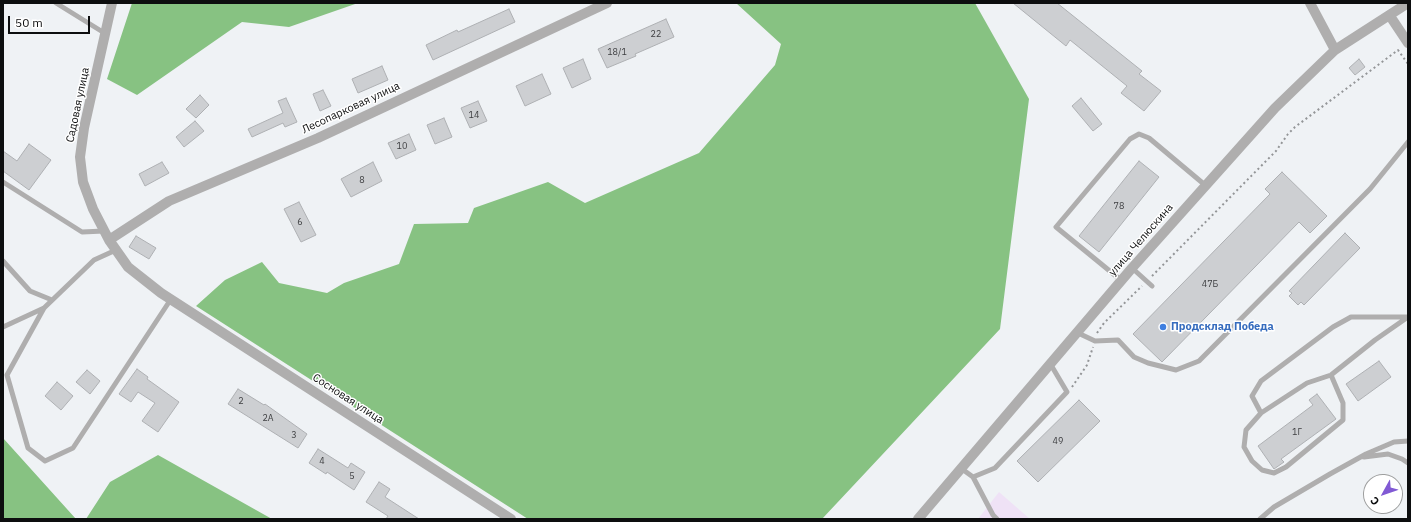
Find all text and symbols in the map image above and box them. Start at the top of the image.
scale bar [10,8,92,34]
text: 50 m [15,15,43,30]
house number: 22 [651,29,661,39]
house number: 18/1 [607,47,627,57]
street label: Садовая улица [64,66,92,144]
street label: Лесопарковая улица [300,79,402,137]
house number: 14 [469,110,479,120]
house number: 10 [397,141,407,151]
house number: 8 [359,175,365,185]
street label: улица Челюскина [1106,201,1176,279]
house number: 78 [1114,201,1124,211]
house number: 6 [297,217,303,227]
house number: 47Б [1202,279,1218,289]
place label: Продсклад Победа [1171,320,1274,334]
marker: Продсклад Победа [1158,322,1168,332]
street label: Сосновая улица [310,371,386,427]
house number: 2 [238,396,244,406]
house number: 2А [262,413,274,423]
house number: 1Г [1292,427,1302,437]
house number: 3 [291,430,297,440]
house number: 49 [1053,436,1063,446]
house number: 4 [319,456,325,466]
house number: 5 [349,471,355,481]
north arrow [1363,474,1403,514]
text: С [1367,494,1382,508]

